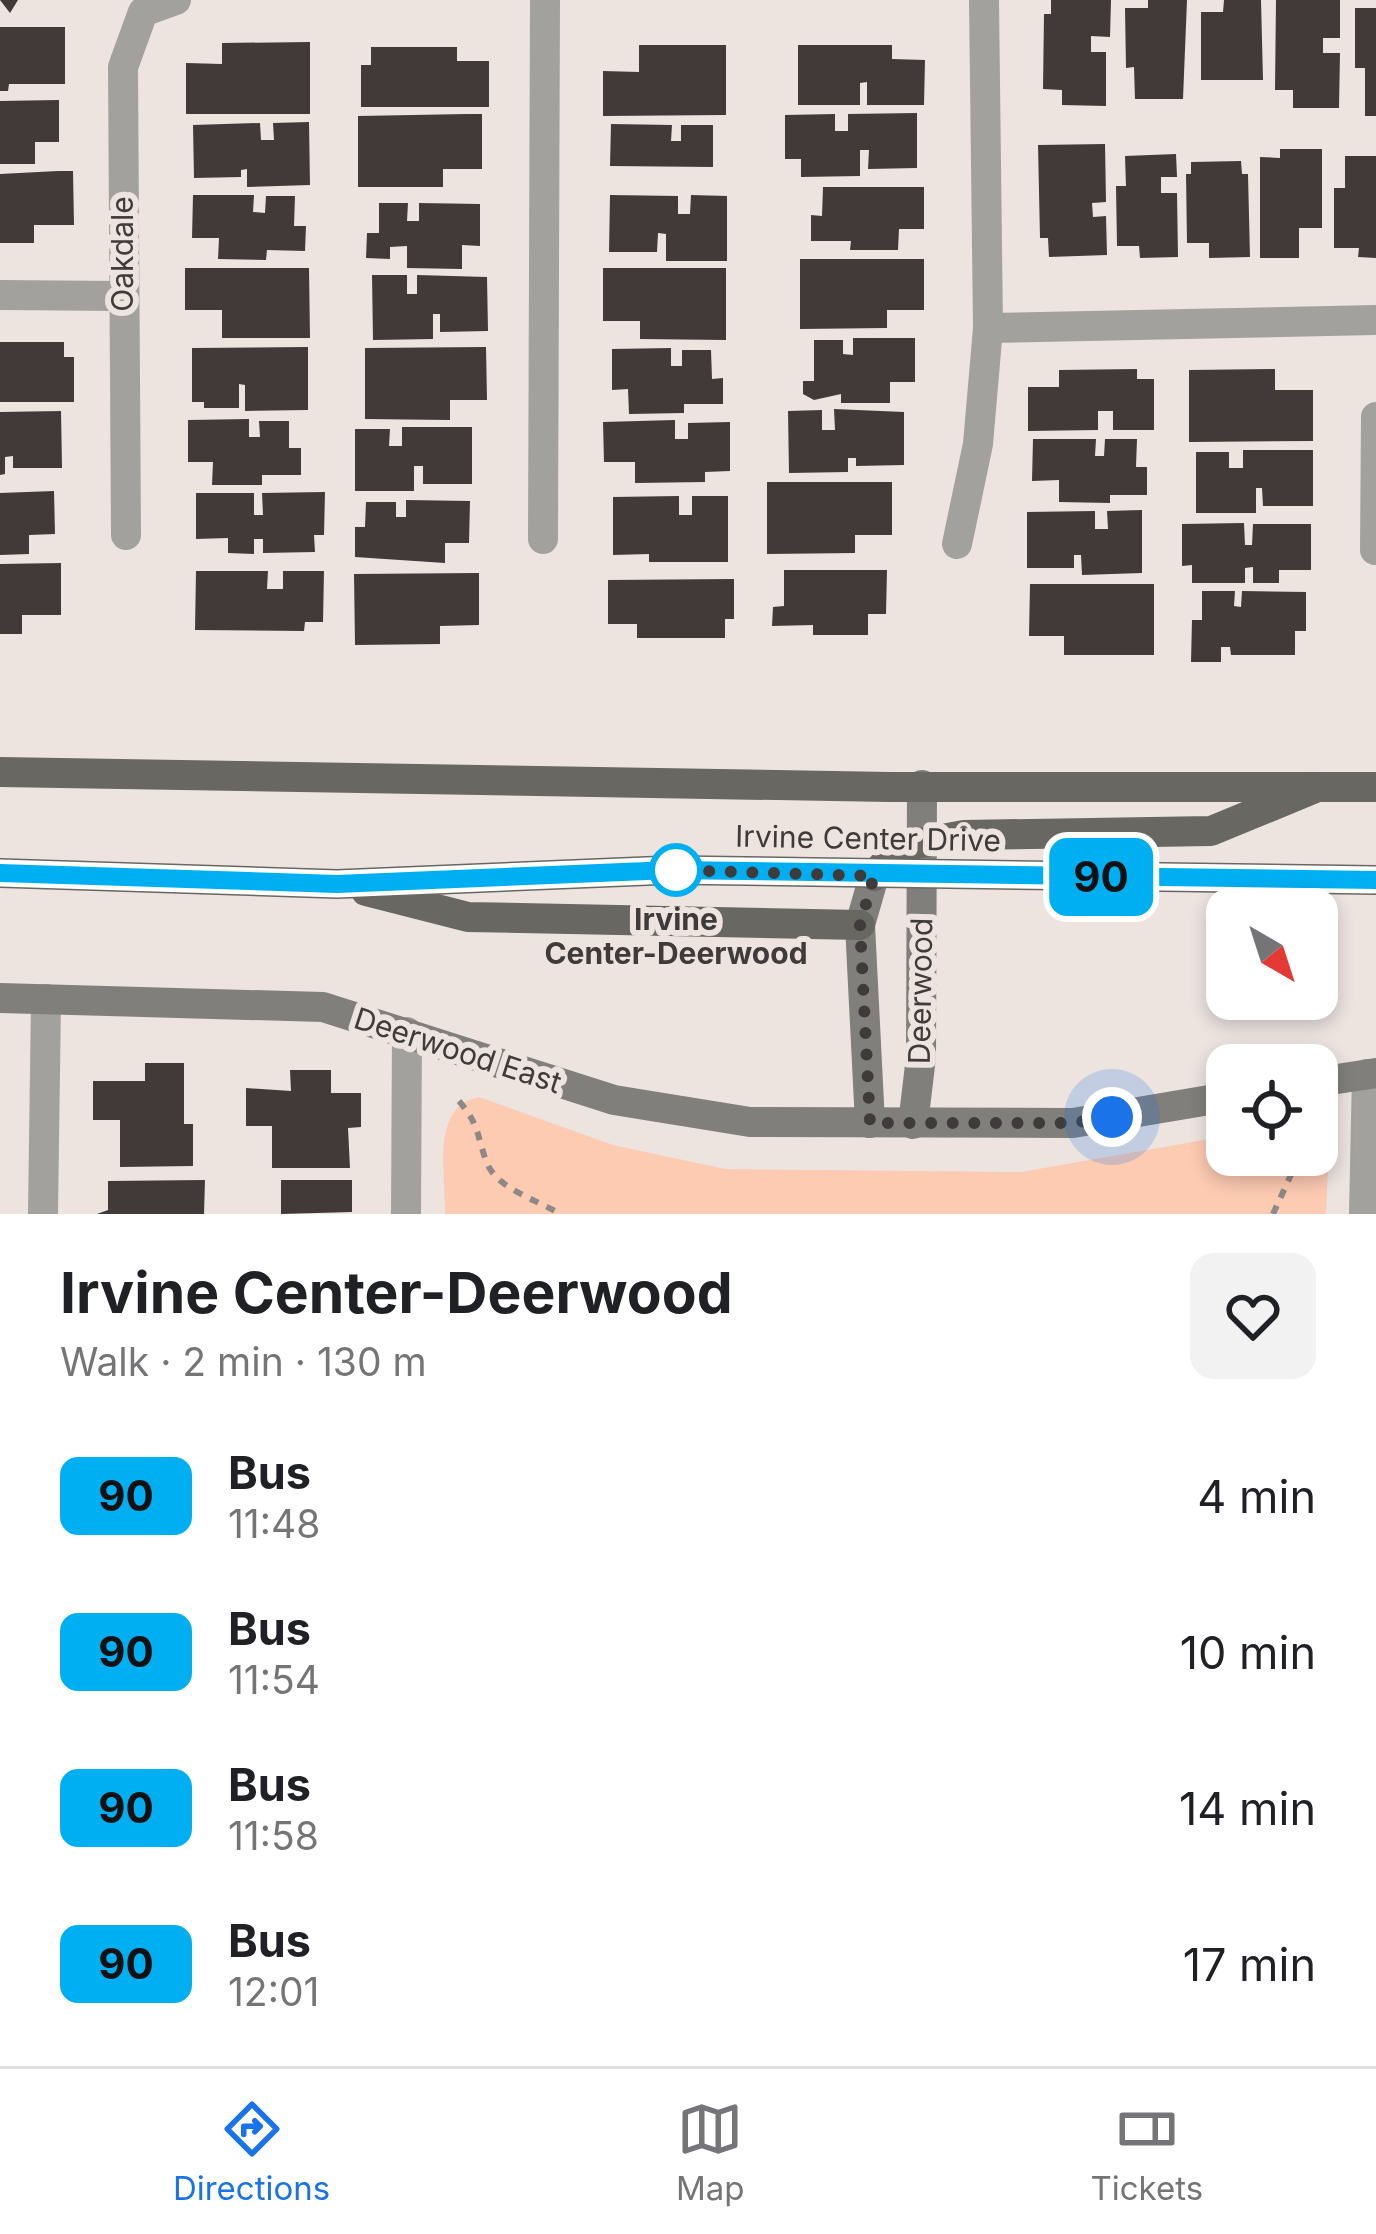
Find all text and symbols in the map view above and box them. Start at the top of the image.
street label: Oakdale [104,196,140,312]
street label: Irvine Center Drive [735,818,1001,858]
line badge: 90 [1047,838,1155,916]
marker: Irvine Center-Deerwood [651,845,701,895]
text: 90 [1073,851,1129,902]
north arrow [1206,888,1338,1020]
map controls [1206,888,1338,1176]
place label: Irvine Center-Deerwood [544,901,808,971]
street label: Deerwood [901,917,939,1065]
street label: Deerwood East [350,1000,566,1100]
button: locate [1206,1044,1338,1176]
your location [1082,1087,1142,1147]
button: heart [1190,1253,1316,1379]
text: Irvine Center-Deerwood [60,1258,733,1327]
text: Walk · 2 min · 130 m [60,1338,427,1385]
text: Bus [228,1445,311,1500]
text: 4 min [1197,1469,1316,1524]
text: 90 [98,1470,154,1521]
text: 11:48 [228,1500,320,1547]
text: Bus [228,1601,311,1656]
text: 10 min [1180,1625,1316,1680]
text: 90 [98,1626,154,1677]
text: 11:54 [228,1656,320,1703]
text: Bus [228,1757,311,1812]
text: 14 min [1179,1781,1316,1836]
text: 90 [98,1782,154,1833]
text: 11:58 [228,1812,319,1859]
text: Bus [228,1913,311,1968]
text: 17 min [1183,1937,1316,1992]
text: 90 [98,1938,154,1989]
text: 12:01 [228,1968,319,2015]
tab: Directions [173,2096,330,2208]
tab: Map [676,2096,745,2208]
tab: Tickets [1090,2096,1203,2208]

